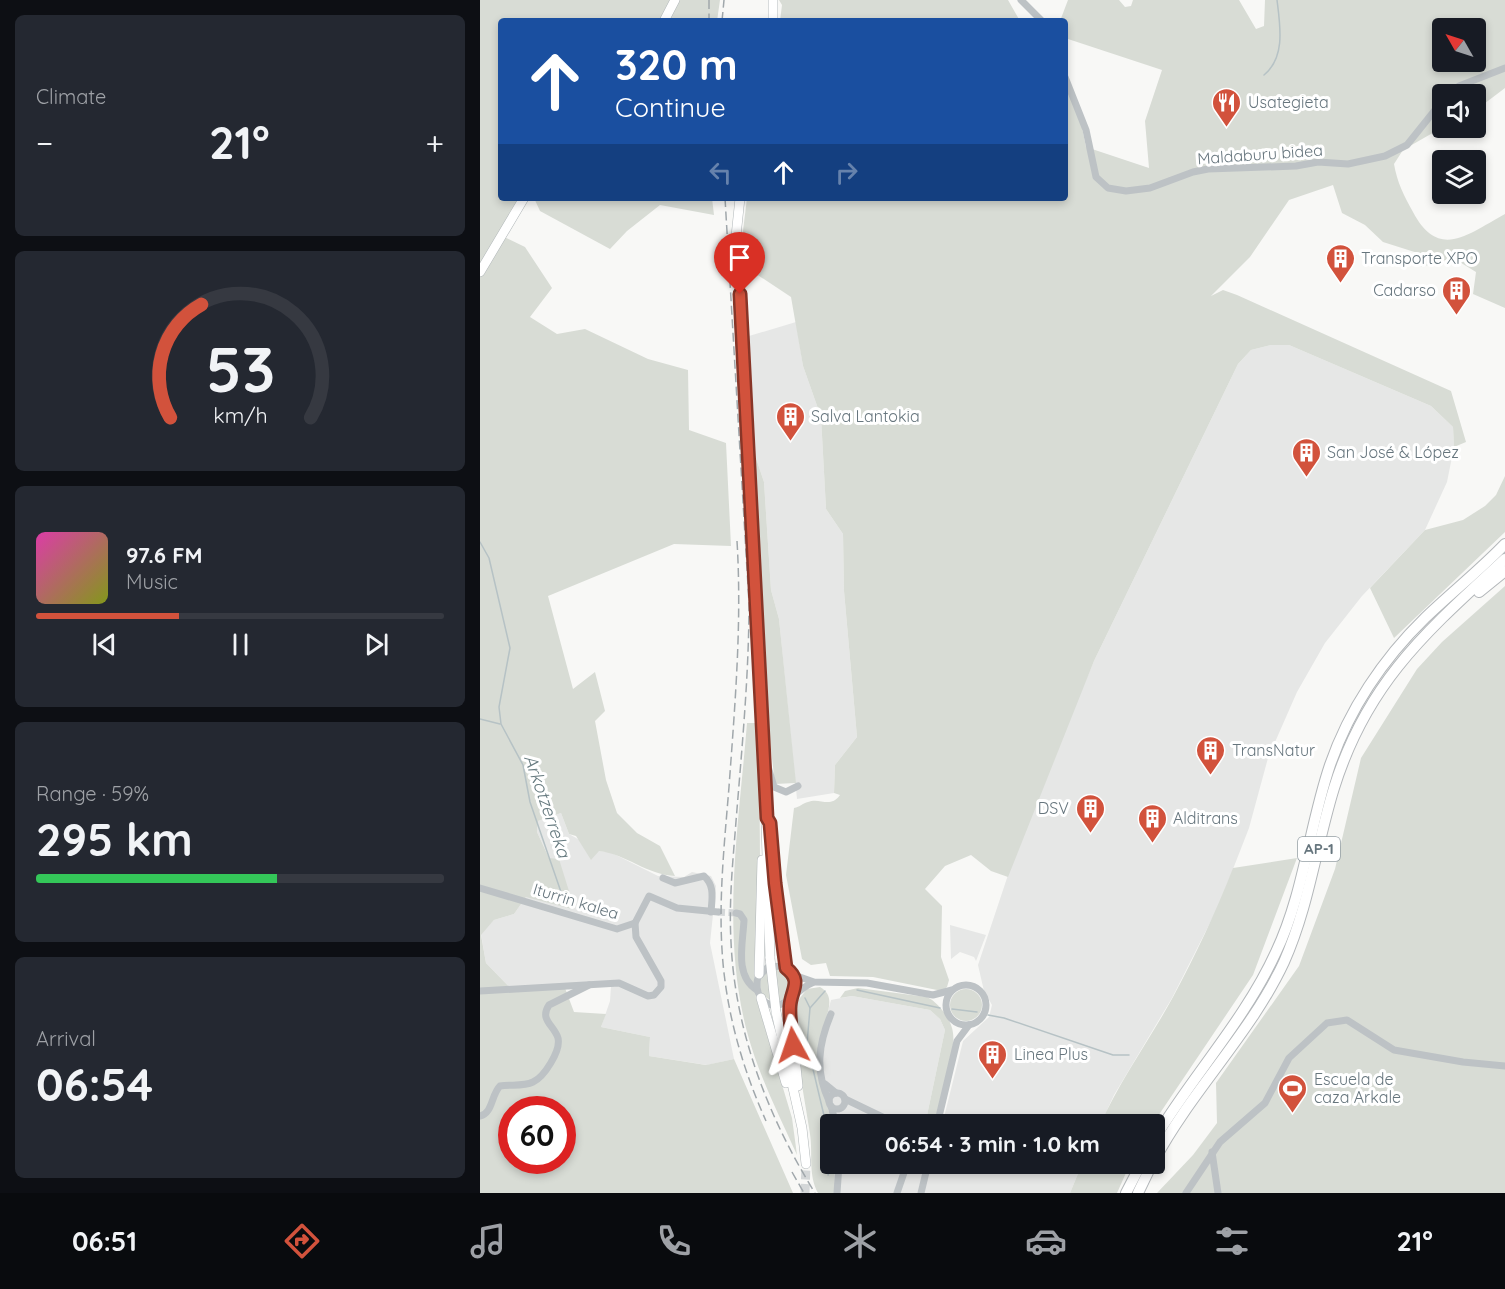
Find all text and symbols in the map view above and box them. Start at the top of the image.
north arrow [1432,18,1486,72]
map controls [1432,18,1486,204]
text: 320 m [615,38,738,91]
icon: ahead [516,42,594,120]
text: Climate [36,84,106,109]
button: sound [1432,84,1486,138]
restaurant icon: Usategieta [1211,86,1243,128]
text: Continue [615,90,726,124]
place label: Usategieta [1248,92,1329,112]
text: 21° [209,114,270,170]
text: − [36,122,53,163]
text: + [425,122,444,163]
street label: Maldaburu bidea [1197,140,1323,168]
button: layers [1432,150,1486,204]
icon: left [704,156,737,189]
icon: ahead [767,156,800,189]
icon: right [830,156,863,189]
pin [714,232,765,294]
icon: arrive [723,241,756,274]
building icon: Transporte XPO [1324,242,1356,284]
place label: Transporte XPO [1361,248,1478,268]
building icon: Cadarso [1441,274,1473,316]
place label: Cadarso [1373,280,1436,300]
text: 53 [205,330,275,408]
building icon: Salva Lantokia [774,400,806,442]
text: km/h [213,402,267,428]
place label: Salva Lantokia [811,406,920,426]
building icon: San José & López [1290,436,1322,478]
place label: San José & López [1327,442,1459,462]
text: 97.6 FM [126,541,203,569]
text: Music [126,569,178,594]
icon: previous [88,628,121,661]
icon: pause [224,628,257,661]
icon: next [360,628,393,661]
building icon: TransNatur [1195,734,1227,776]
place label: TransNatur [1232,740,1315,760]
water label: Arkotzerreka [519,751,576,861]
text: Range · 59% [36,781,149,806]
building icon: DSV [1074,792,1106,834]
place label: DSV [1038,798,1069,818]
building icon: Alditrans [1136,802,1168,844]
place label: Alditrans [1173,808,1238,828]
text: 295 km [36,811,193,867]
road number: AP-1 [1298,837,1340,861]
street label: Iturrin kalea [531,879,621,923]
position arrow [761,1013,825,1077]
text: Arrival [36,1026,96,1051]
building icon: Linea Plus [977,1038,1009,1080]
place label: Linea Plus [1014,1044,1088,1064]
text: 06:54 [36,1056,153,1112]
place label: Escuela de caza Arkale [1314,1069,1401,1107]
sports icon: Escuela de caza Arkale [1277,1072,1309,1114]
speed limit sign: 60 [498,1096,576,1174]
text: 06:54 · 3 min · 1.0 km [885,1130,1100,1158]
icon: directions [281,1220,323,1262]
icon: music [467,1220,509,1262]
icon: phone [653,1220,695,1262]
icon: climate [839,1220,881,1262]
icon: car [1025,1220,1067,1262]
icon: filters [1211,1220,1253,1262]
text: 06:51 [72,1224,137,1258]
text: 21° [1396,1224,1433,1258]

